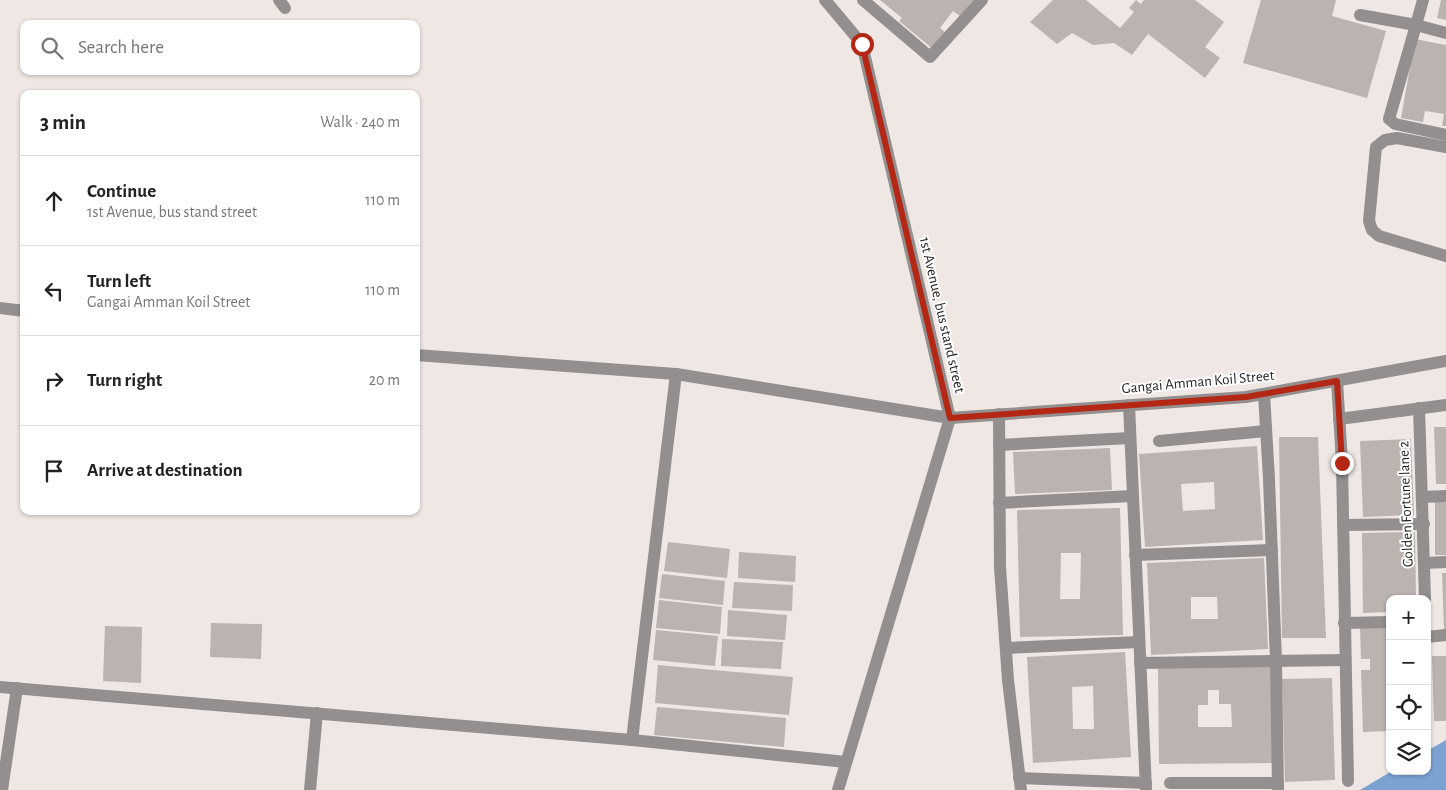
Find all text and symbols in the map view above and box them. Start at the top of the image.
search box [20,20,420,75]
route start [851,33,874,56]
icon: search [38,34,66,62]
text: Search here [78,38,164,57]
text: 3 min [40,112,86,133]
text: Walk · 240 m [320,114,400,130]
text: Continue [87,182,156,201]
icon: ahead [40,187,68,215]
text: 110 m [365,192,400,208]
text: 1st Avenue, bus stand street [87,204,257,220]
street label: 1st Avenue, bus stand street [917,236,967,395]
text: Turn left [87,272,151,291]
icon: left [40,277,68,305]
text: 110 m [365,282,400,298]
text: Gangai Amman Koil Street [87,294,250,310]
icon: right [40,367,68,395]
street label: Gangai Amman Koil Street [1121,368,1275,396]
text: Turn right [87,371,162,390]
text: 20 m [369,372,400,388]
street label: Golden Fortune lane 2 [1396,440,1416,568]
route end [1331,452,1354,475]
icon: arrive [40,457,68,485]
text: Arrive at destination [87,461,243,480]
map controls [1386,595,1431,775]
button: + [1386,595,1431,640]
button: − [1386,640,1431,685]
button: locate [1386,685,1431,730]
button: layers [1386,730,1431,775]

